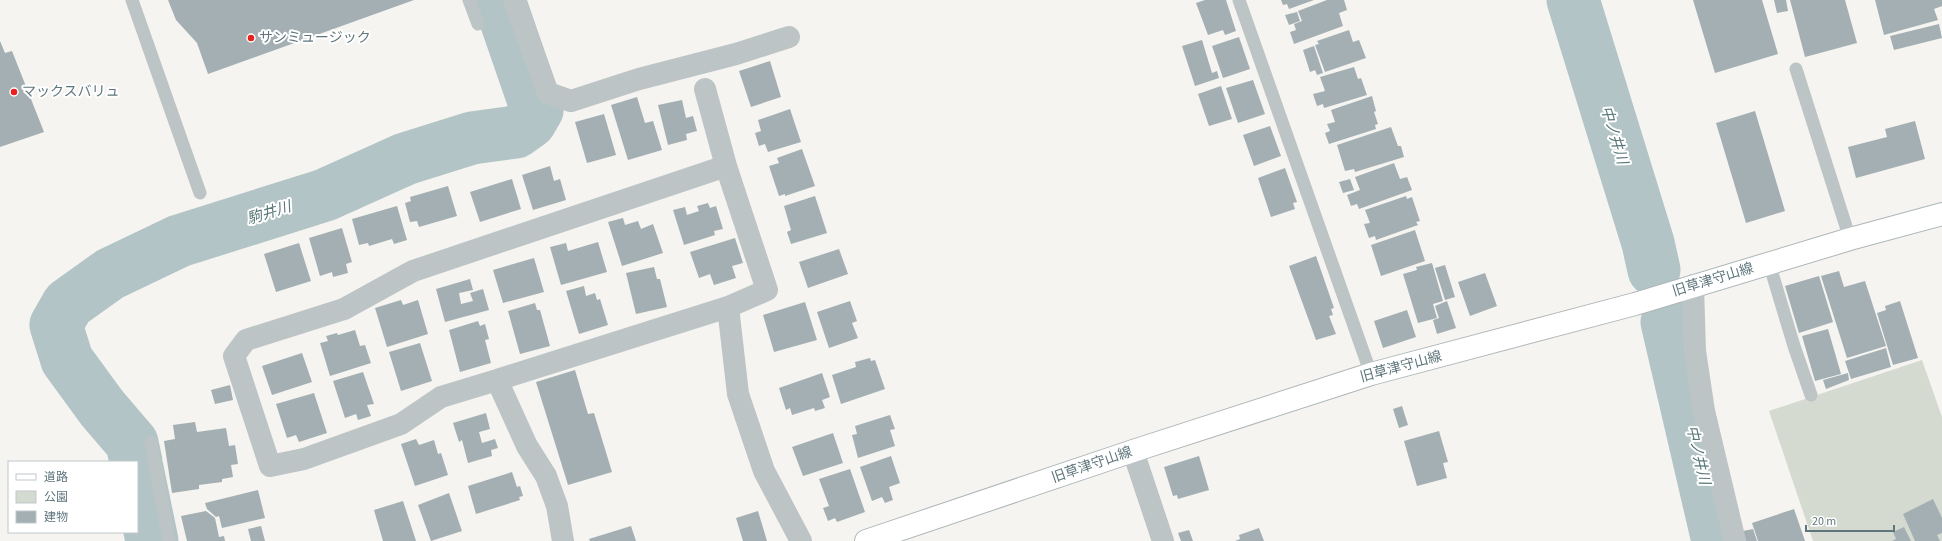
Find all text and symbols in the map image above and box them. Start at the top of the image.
place label: サンミュージック [259,28,371,48]
marker: サンミュージック [246,33,256,43]
place label: マックスバリュ [22,82,120,102]
marker: マックスバリュ [9,87,19,97]
water label: 中ノ井川 [1595,103,1633,169]
water label: 駒井川 [244,196,295,230]
street label: 旧草津守山線 [1670,258,1756,302]
street label: 旧草津守山線 [1358,346,1444,388]
water label: 中ノ井川 [1681,423,1715,489]
street label: 旧草津守山線 [1049,442,1135,488]
legend [8,461,138,533]
text: 道路 [44,469,68,486]
text: 公園 [44,489,68,506]
scale bar [1806,507,1894,533]
text: 建物 [44,509,68,526]
text: 20 m [1812,513,1836,530]

